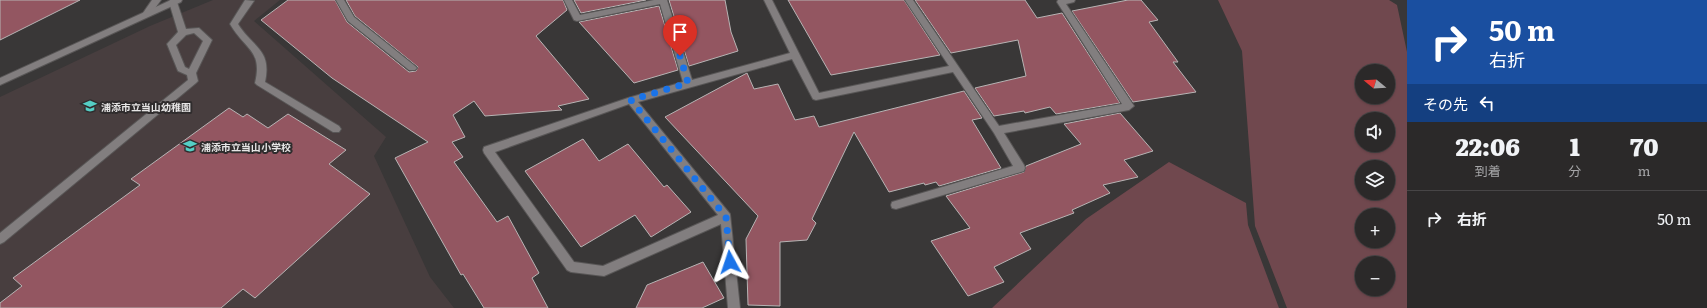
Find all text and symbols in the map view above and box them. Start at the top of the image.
text: 50 m [1489,8,1555,50]
pin [663,15,697,56]
icon: right [1423,16,1475,68]
icon: arrive [669,21,691,43]
text: 右折 [1489,46,1525,73]
north arrow [1355,64,1395,104]
map controls [1355,64,1395,296]
text: その先 [1423,92,1468,115]
icon: left [1476,92,1498,114]
school or university icon: 浦添市立当山幼稚園 [82,98,98,114]
place label: 浦添市立当山幼稚園 [101,99,191,114]
button: sound [1355,112,1395,152]
text: 22:06 [1455,128,1520,163]
text: 1 [1570,128,1580,163]
text: 70 [1630,128,1659,163]
school or university icon: 浦添市立当山小学校 [182,138,198,154]
place label: 浦添市立当山小学校 [201,139,291,154]
button: layers [1355,160,1395,200]
text: 到着 [1475,161,1501,180]
text: 分 [1568,161,1581,180]
text: m [1638,161,1650,180]
text: 右折 [1457,207,1487,230]
text: 50 m [1657,207,1691,230]
button: + [1355,208,1395,248]
icon: right [1423,208,1445,230]
position arrow [709,241,751,283]
button: − [1355,256,1395,296]

